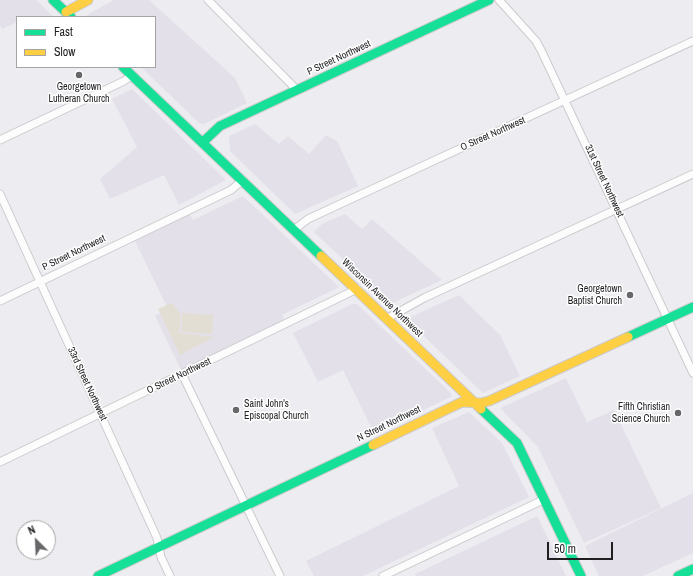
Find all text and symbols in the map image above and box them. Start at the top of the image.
legend [16,16,156,68]
text: Fast [54,24,73,40]
street label: P Street Northwest [305,38,373,78]
text: Slow [54,44,75,60]
marker: Georgetown Lutheran Church [74,70,84,80]
place label: Georgetown Lutheran Church [48,81,110,104]
street label: O Street Northwest [459,114,527,154]
street label: 31st Street Northwest [582,143,626,219]
street label: P Street Northwest [40,233,108,273]
street label: Wisconsin Avenue Northwest [339,256,425,340]
place label: Georgetown Baptist Church [568,283,622,306]
marker: Georgetown Baptist Church [625,290,635,300]
street label: 33rd Street Northwest [65,345,109,423]
street label: O Street Northwest [145,355,213,397]
place label: Saint John's Episcopal Church [244,398,309,422]
place label: Fifth Christian Science Church [612,401,670,424]
street label: N Street Northwest [355,403,423,445]
marker: Saint John's Episcopal Church [231,405,241,415]
marker: Fifth Christian Science Church [673,408,683,418]
north arrow [16,520,56,560]
text: N [26,522,37,538]
scale bar [549,534,615,560]
text: 50 m [554,541,576,557]

